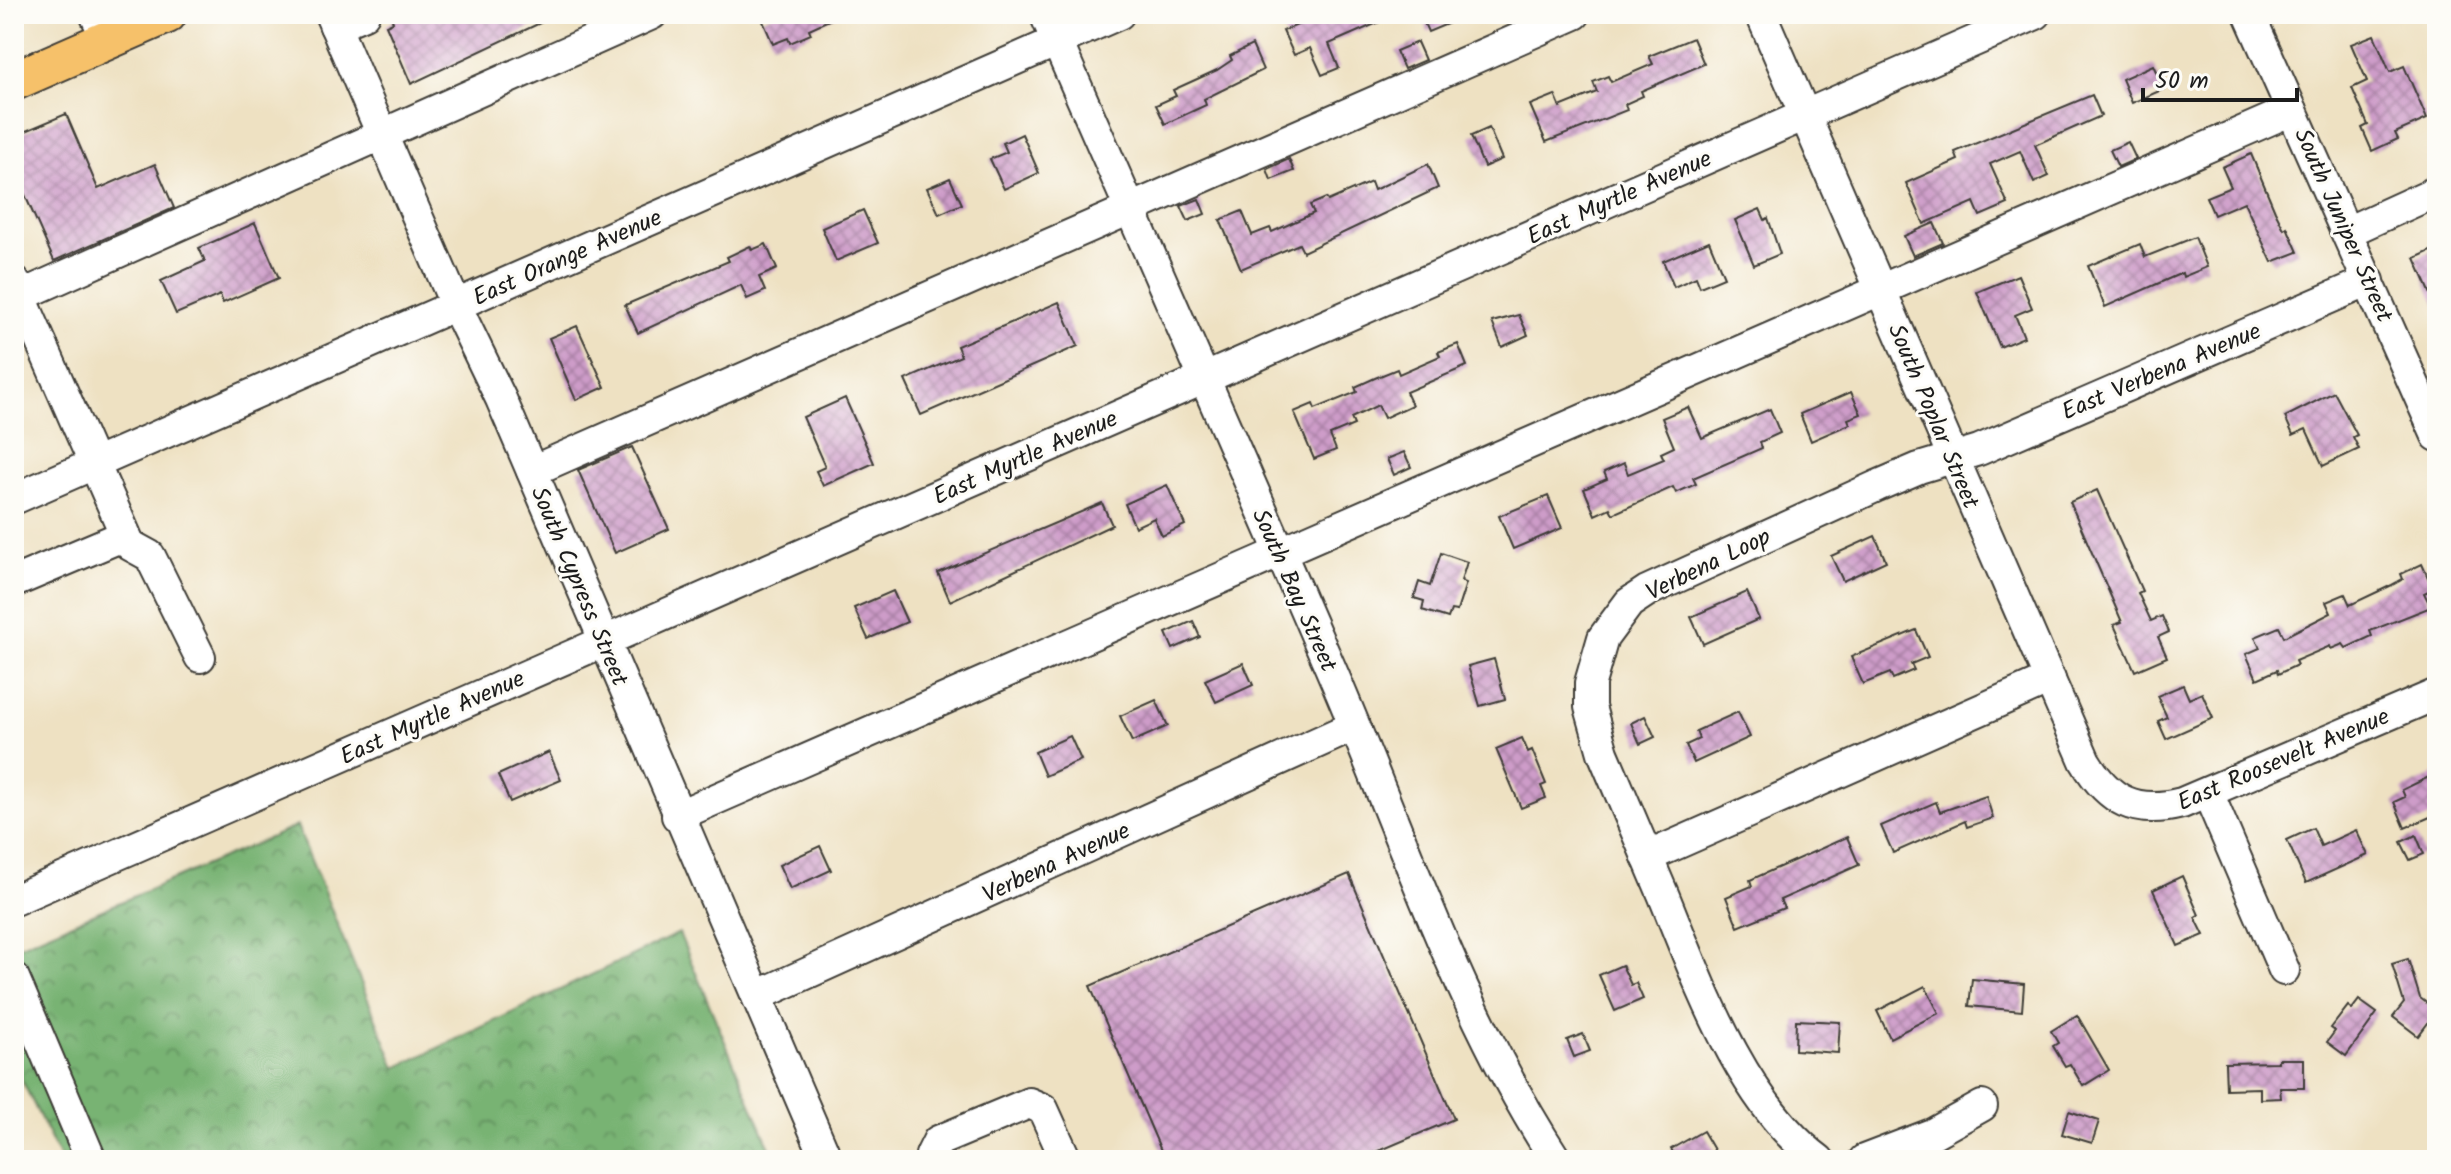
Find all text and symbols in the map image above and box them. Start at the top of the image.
scale bar [2143,52,2297,102]
text: 50 m [2155,62,2209,101]
street label: South Juniper Street [2282,122,2403,330]
street label: East Myrtle Avenue [1521,140,1719,257]
street label: East Orange Avenue [467,199,669,318]
street label: East Verbena Avenue [2056,313,2268,432]
street label: South Poplar Street [1876,318,1990,516]
street label: East Myrtle Avenue [927,400,1125,517]
street label: South Cypress Street [519,481,639,693]
street label: South Bay Street [1240,503,1347,679]
street label: Verbena Loop [1639,518,1778,612]
street label: East Myrtle Avenue [334,660,532,777]
street label: East Roosevelt Avenue [2171,698,2396,823]
street label: Verbena Avenue [976,812,1137,915]

